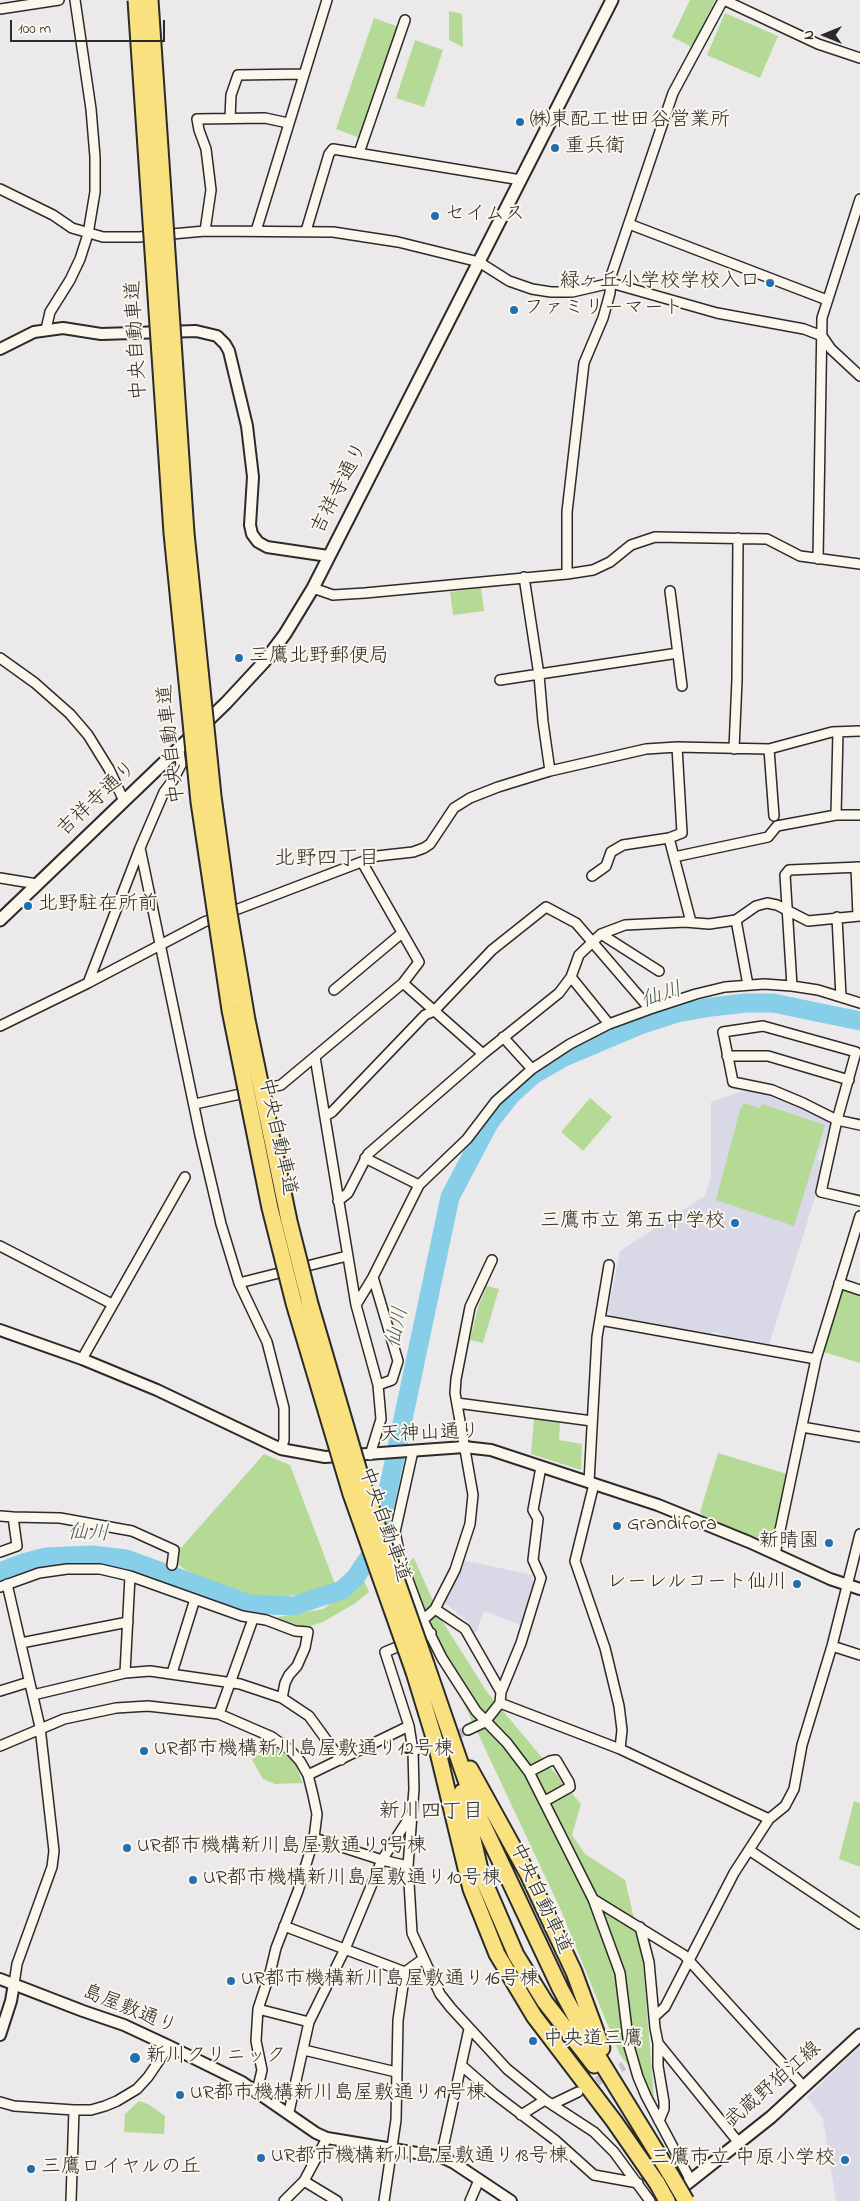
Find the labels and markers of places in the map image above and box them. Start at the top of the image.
place label: ㈱東配工世田谷営業所 [530,110,730,134]
marker: ㈱東配工世田谷営業所 [514,116,526,128]
place label: 重兵衛 [565,136,625,160]
marker: 重兵衛 [549,142,561,154]
place label: セイムス [445,204,525,228]
marker: セイムス [429,210,441,222]
place label: 緑ヶ丘小学校学校入口 [560,271,760,295]
marker: 緑ヶ丘小学校学校入口 [764,277,776,289]
place label: ファミリーマート [524,298,684,322]
marker: ファミリーマート [508,304,520,316]
place label: 三鷹北野郵便局 [249,646,389,670]
marker: 三鷹北野郵便局 [233,652,245,664]
place label: 北野駐在所前 [38,894,158,918]
marker: 北野駐在所前 [22,900,34,912]
place label: 三鷹市立 第五中学校 [540,1211,725,1235]
marker: 三鷹市立 第五中学校 [729,1217,741,1229]
place label: Grandifora [627,1514,717,1538]
marker: Grandifora [611,1520,623,1532]
place label: 新晴園 [759,1531,819,1555]
marker: 新晴園 [823,1537,835,1549]
place label: レーレルコート仙川 [606,1572,787,1596]
marker: レーレルコート仙川 [791,1578,803,1590]
place label: UR都市機構新川島屋敷通り12号棟 [154,1739,454,1763]
marker: UR都市機構新川島屋敷通り12号棟 [138,1745,150,1757]
place label: UR都市機構新川島屋敷通り9号棟 [137,1836,427,1860]
marker: UR都市機構新川島屋敷通り9号棟 [121,1842,133,1854]
place label: UR都市機構新川島屋敷通り10号棟 [203,1868,502,1892]
marker: UR都市機構新川島屋敷通り10号棟 [187,1874,199,1886]
place label: UR都市機構新川島屋敷通り16号棟 [241,1969,540,1993]
marker: UR都市機構新川島屋敷通り16号棟 [225,1975,237,1987]
place label: 中央道三鷹 [543,2029,643,2053]
marker: 中央道三鷹 [527,2035,539,2047]
place label: 新川クリニック [146,2046,286,2070]
marker: 新川クリニック [128,2051,142,2065]
place label: UR都市機構新川島屋敷通り19号棟 [190,2083,486,2107]
marker: UR都市機構新川島屋敷通り19号棟 [174,2089,186,2101]
place label: UR都市機構新川島屋敷通り18号棟 [271,2146,569,2170]
place label: 三鷹市立 中原小学校 [650,2148,835,2172]
marker: UR都市機構新川島屋敷通り18号棟 [255,2152,267,2164]
marker: 三鷹市立 中原小学校 [839,2154,851,2166]
place label: 三鷹ロイヤルの丘 [41,2157,201,2181]
marker: 三鷹ロイヤルの丘 [25,2163,37,2175]

